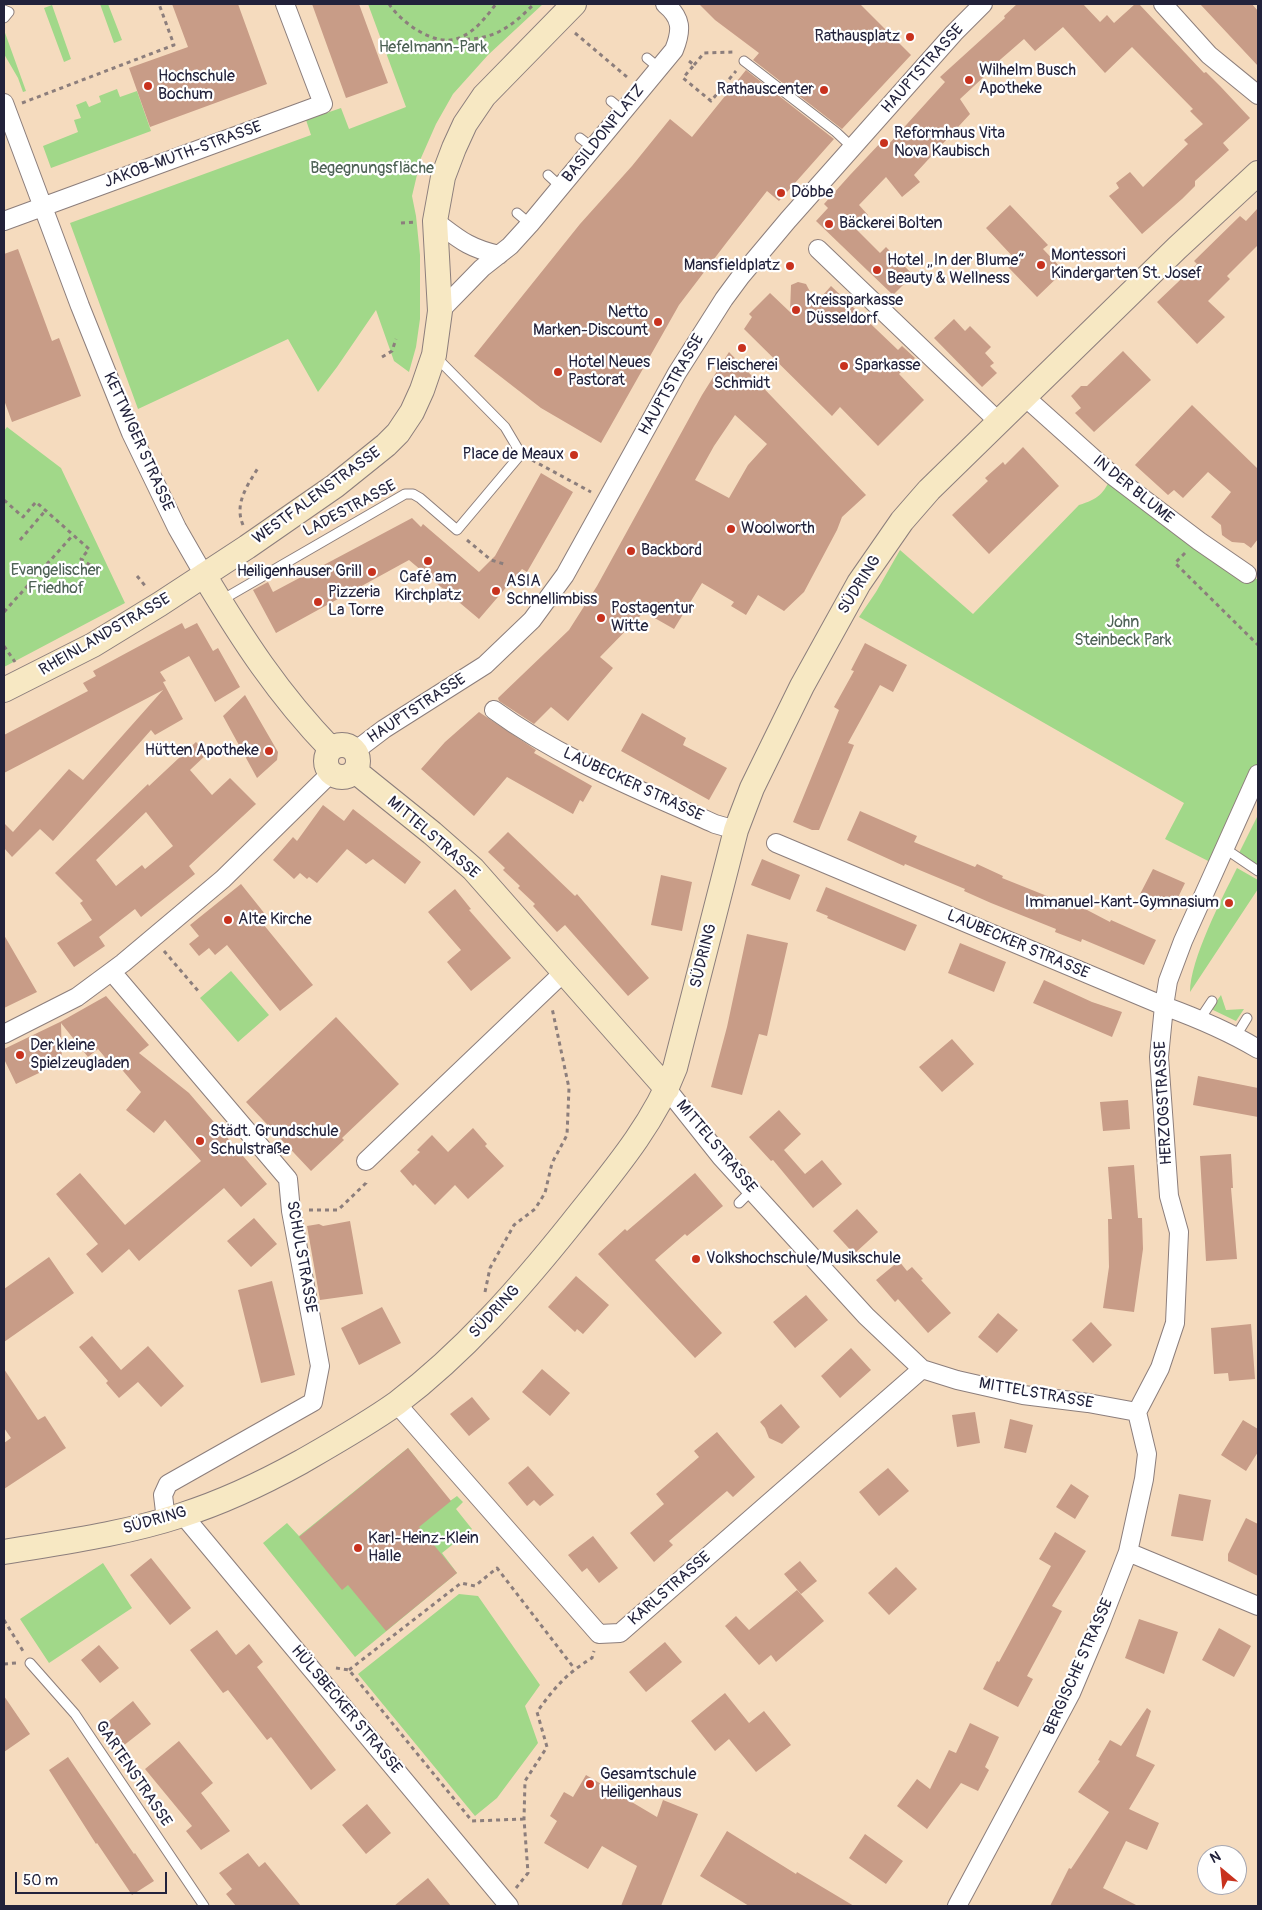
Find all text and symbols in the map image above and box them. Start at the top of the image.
street label: HAUPTSTRASSE [878,20,968,118]
place label: Rathausplatz [814,27,900,47]
marker: Rathausplatz [904,31,916,43]
park label: Hefelmann-Park [379,38,487,58]
place label: Wilhelm Busch Apotheke [979,61,1076,99]
place label: Hochschule Bochum [158,67,235,105]
marker: Wilhelm Busch Apotheke [963,74,975,86]
marker: Hochschule Bochum [142,80,154,92]
place label: Rathauscenter [717,80,814,100]
street label: BASILDONPLATZ [559,81,649,187]
marker: Rathauscenter [818,84,830,96]
street label: JAKOB-MUTH-STRASSE [101,118,265,192]
place label: Reformhaus Vita Nova Kaubisch [894,124,1005,162]
marker: Reformhaus Vita Nova Kaubisch [878,137,890,149]
park label: Begegnungsfläche [310,159,434,179]
place label: Döbbe [791,183,833,203]
marker: Döbbe [775,187,787,199]
place label: Bäckerei Bolten [839,214,942,234]
marker: Bäckerei Bolten [823,218,835,230]
place label: Montessori Kindergarten St. Josef [1051,246,1202,284]
place label: Hotel „In der Blume“ Beauty & Wellness [887,251,1025,289]
place label: Mansfieldplatz [684,256,780,276]
marker: Montessori Kindergarten St. Josef [1035,259,1047,271]
marker: Mansfieldplatz [784,260,796,272]
marker: Hotel „In der Blume“ Beauty & Wellness [871,264,883,276]
place label: Kreissparkasse Düsseldorf [806,291,903,329]
place label: Netto Marken-Discount [533,303,648,341]
marker: Kreissparkasse Düsseldorf [790,304,802,316]
marker: Netto Marken-Discount [652,316,664,328]
street label: HAUPTSTRASSE [635,331,709,439]
marker: Fleischerei Schmidt [736,342,748,354]
place label: Hotel Neues Pastorat [568,353,650,391]
place label: Fleischerei Schmidt [707,356,777,394]
place label: Sparkasse [854,356,920,376]
marker: Sparkasse [838,360,850,372]
marker: Hotel Neues Pastorat [552,366,564,378]
street label: KETTWIGER STRASSE [99,369,177,515]
street label: WESTFALENSTRASSE [249,443,385,549]
place label: Place de Meaux [462,445,564,465]
marker: Place de Meaux [568,449,580,461]
street label: IN DER BLUME [1089,452,1177,528]
street label: LADESTRASSE [300,476,400,542]
place label: Woolworth [741,519,815,539]
marker: Woolworth [725,523,737,535]
place label: Backbord [641,541,702,561]
marker: Backbord [625,545,637,557]
street label: SÜDRING [835,552,885,618]
marker: Café am Kirchplatz [422,555,434,567]
park label: Evangelischer Friedhof [11,561,101,599]
place label: Heiligenhauser Grill [237,562,362,582]
marker: Heiligenhauser Grill [366,566,378,578]
place label: Café am Kirchplatz [395,568,461,606]
place label: ASIA Schnellimbiss [506,572,597,610]
place label: Pizzeria La Torre [328,583,384,621]
marker: ASIA Schnellimbiss [490,585,502,597]
street label: RHEINLANDSTRASSE [36,590,174,680]
marker: Pizzeria La Torre [312,596,324,608]
place label: Postagentur Witte [611,599,694,637]
marker: Postagentur Witte [595,612,607,624]
park label: John Steinbeck Park [1074,613,1172,651]
street label: HAUPTSTRASSE [364,670,470,748]
place label: Hütten Apotheke [145,741,259,761]
street label: LAUBECKER STRASSE [560,744,706,826]
marker: Hütten Apotheke [263,745,275,757]
street label: MITTELSTRASSE [383,793,483,883]
place label: Immanuel-Kant-Gymnasium [1025,893,1219,913]
marker: Immanuel-Kant-Gymnasium [1223,897,1235,909]
street label: LAUBECKER STRASSE [944,906,1092,984]
place label: Alte Kirche [238,910,312,930]
marker: Alte Kirche [222,914,234,926]
street label: SÜDRING [687,922,721,990]
place label: Der kleine Spielzeugladen [30,1036,130,1074]
street label: HERZOGSTRASSE [1151,1040,1177,1166]
marker: Der kleine Spielzeugladen [14,1049,26,1061]
street label: MITTELSTRASSE [671,1096,761,1198]
place label: Städt. Grundschule Schulstraße [210,1122,338,1160]
marker: Städt. Grundschule Schulstraße [194,1135,206,1147]
street label: SCHULSTRASSE [282,1199,320,1315]
place label: Volkshochschule/Musikschule [706,1249,901,1269]
marker: Volkshochschule/Musikschule [690,1253,702,1265]
street label: SÜDRING [466,1282,524,1342]
street label: MITTELSTRASSE [977,1374,1095,1414]
street label: SÜDRING [121,1503,189,1539]
place label: Karl-Heinz-Klein Halle [368,1529,479,1567]
marker: Karl-Heinz-Klein Halle [352,1542,364,1554]
street label: KARLSTRASSE [625,1548,715,1630]
street label: BERGISCHE STRASSE [1040,1596,1118,1738]
street label: HÜLSBECKER STRASSE [287,1642,405,1778]
street label: GARTENSTRASSE [91,1717,175,1831]
place label: Gesamtschule Heiligenhaus [600,1765,696,1803]
marker: Gesamtschule Heiligenhaus [584,1778,596,1790]
north arrow [1197,1845,1247,1895]
text: N [1207,1847,1223,1867]
scale bar [18,1862,170,1894]
text: 50 m [23,1871,58,1890]

